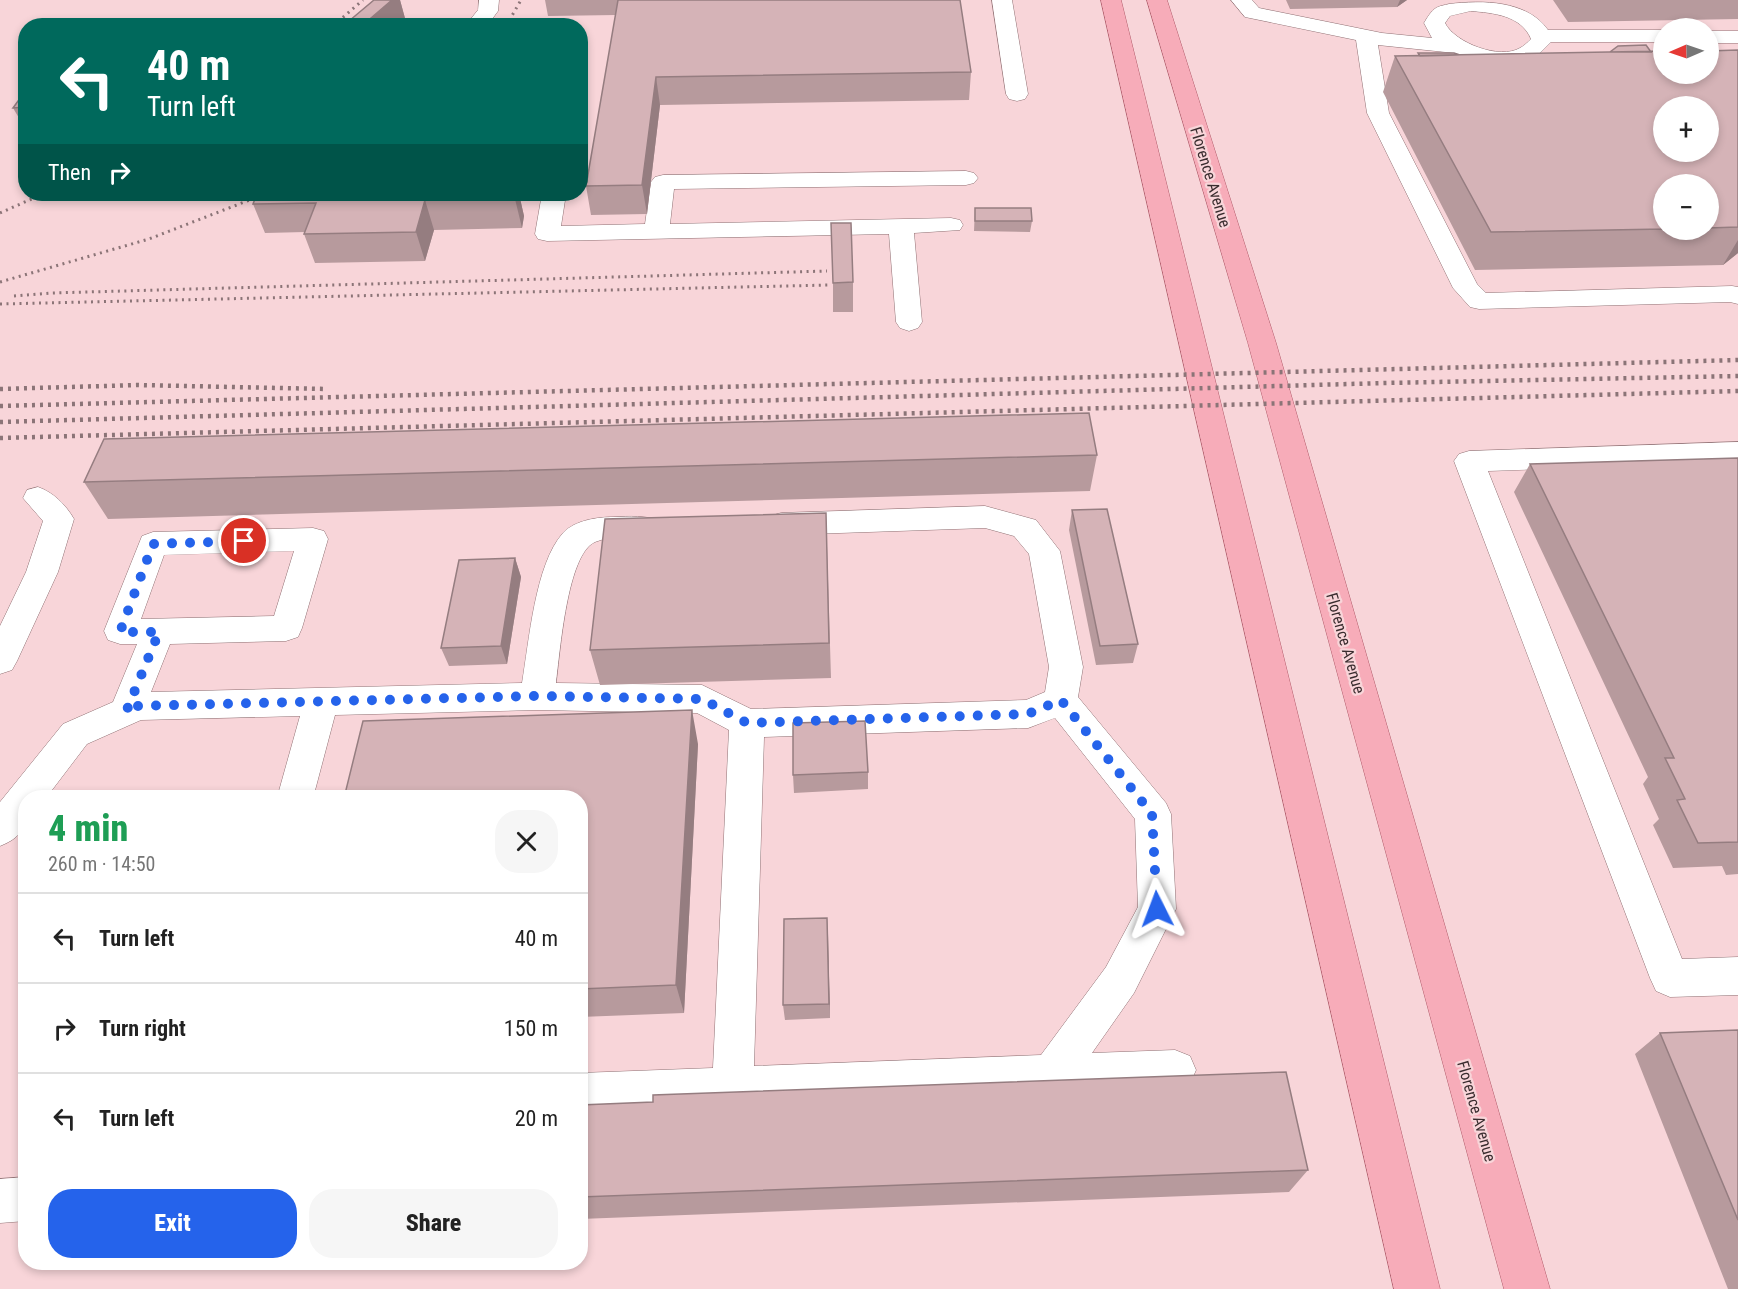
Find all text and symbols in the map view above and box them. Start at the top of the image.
north arrow [1653,18,1719,84]
map controls [1653,18,1719,240]
text: 40 m [147,41,230,90]
icon: left [48,42,126,120]
text: Turn left [147,91,236,123]
button: + [1653,96,1719,162]
street label: Florence Avenue [1186,125,1235,230]
icon: right [103,156,136,189]
text: Then [48,160,91,185]
button: − [1653,174,1719,240]
pin [218,515,269,566]
icon: arrive [227,524,260,557]
street label: Florence Avenue [1322,591,1369,696]
text: 4 min [48,808,128,850]
button: close [495,810,558,873]
text: 260 m · 14:50 [48,852,155,876]
position arrow [1125,877,1189,941]
icon: left [48,922,81,955]
text: Turn left [99,926,174,951]
text: 40 m [515,926,558,951]
icon: right [48,1012,81,1045]
text: Turn right [99,1016,186,1041]
text: 150 m [504,1016,558,1041]
street label: Florence Avenue [1453,1059,1500,1164]
icon: left [48,1102,81,1135]
text: Turn left [99,1106,174,1131]
text: 20 m [515,1106,558,1131]
button: Exit [48,1189,297,1258]
button: Share [309,1189,558,1258]

